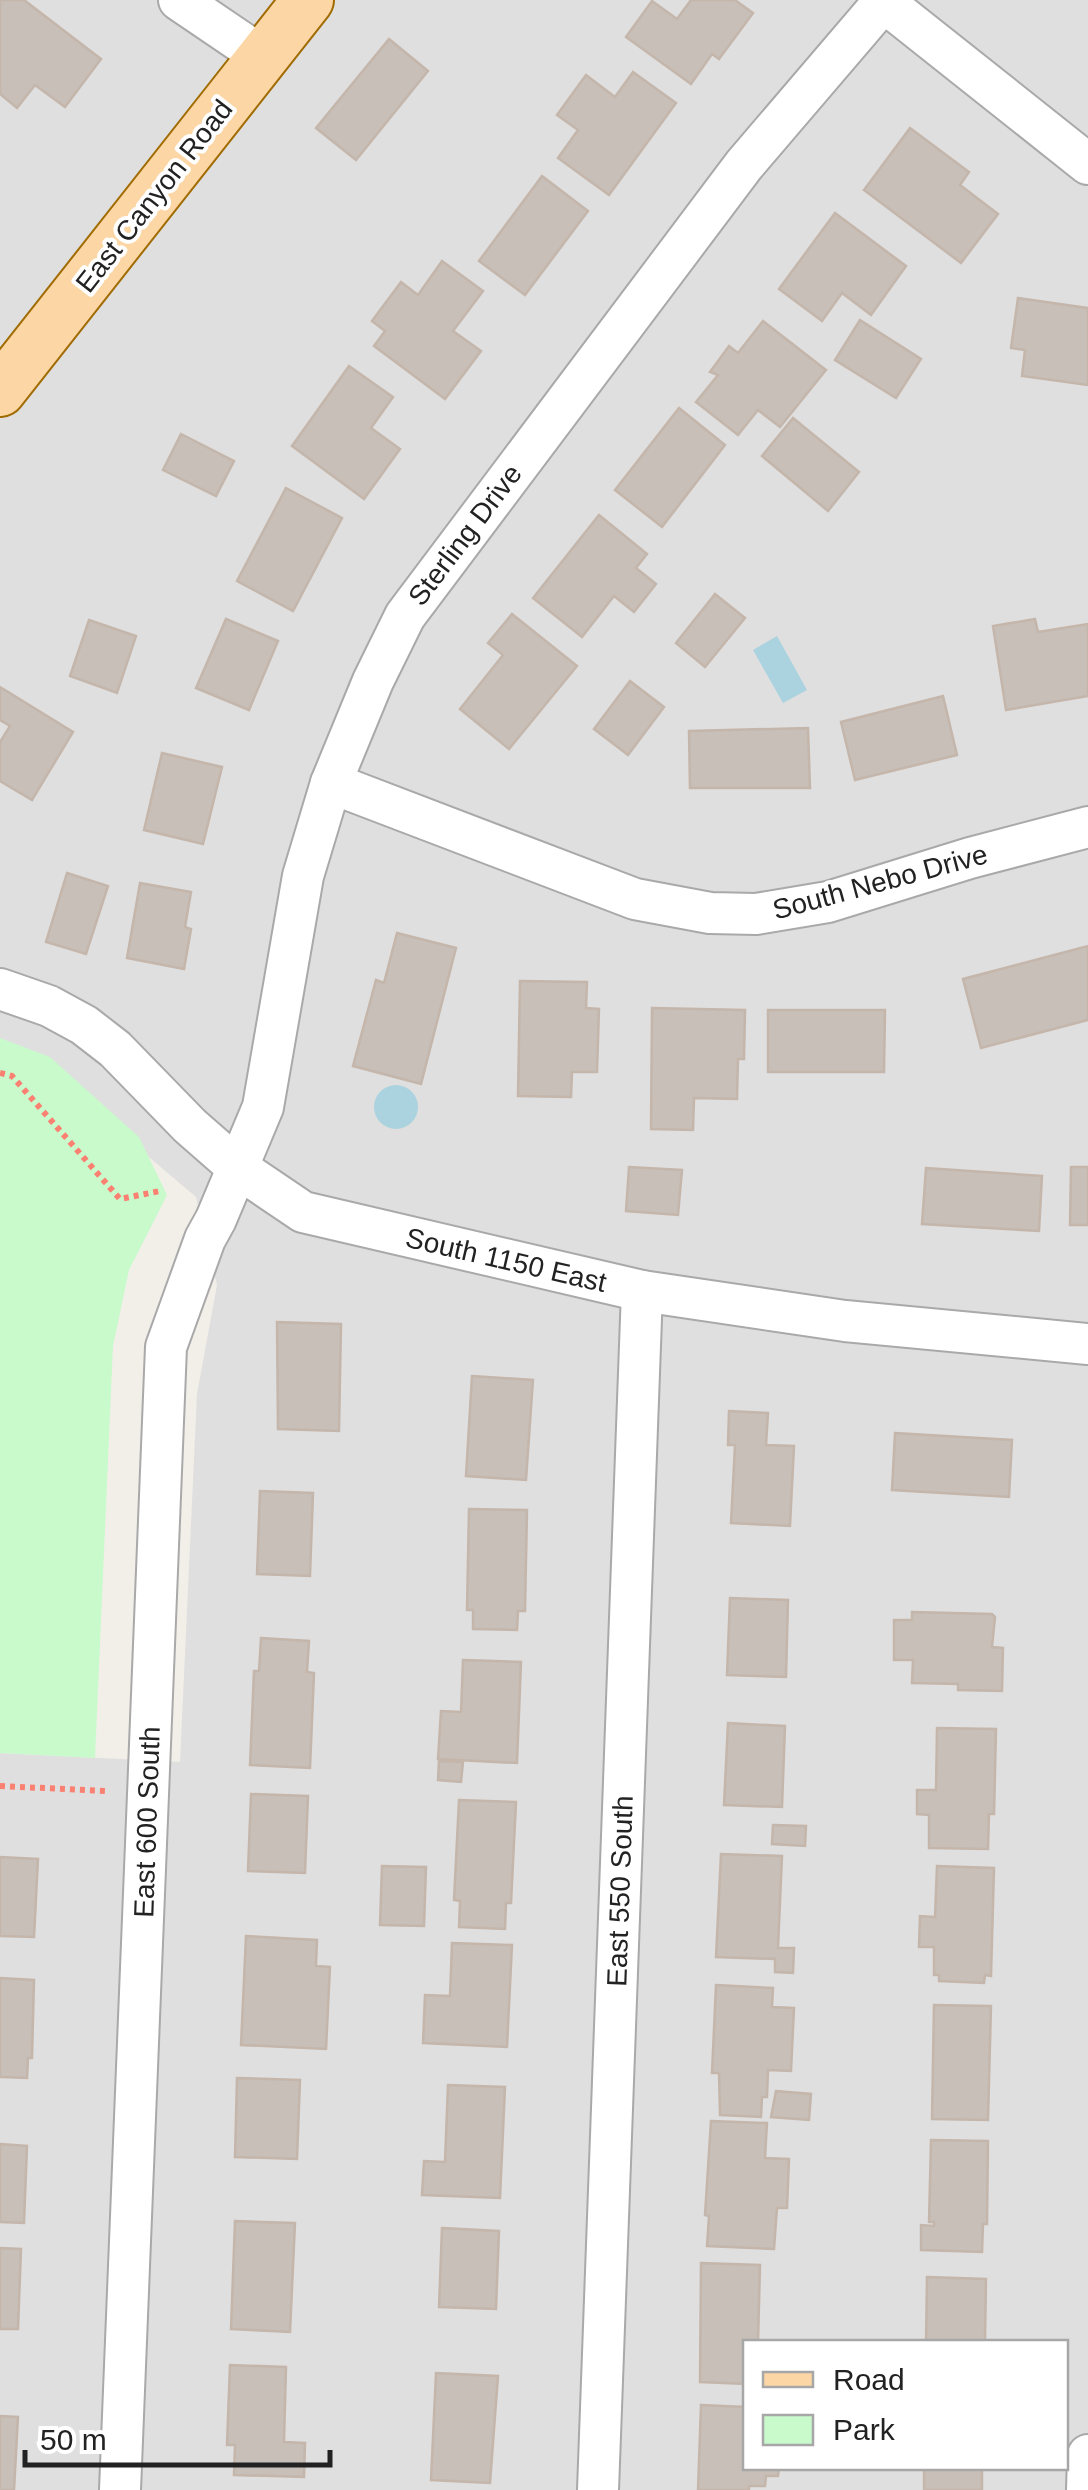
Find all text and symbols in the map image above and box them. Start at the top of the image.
street label: East Canyon Road [69,94,239,298]
street label: Sterling Drive [402,459,528,611]
street label: South Nebo Drive [769,838,991,926]
street label: South 1150 East [403,1222,610,1298]
street label: East 600 South [128,1726,166,1918]
street label: East 550 South [601,1795,639,1987]
legend [743,2340,1068,2470]
text: Road [833,2363,905,2396]
scale bar [25,2405,330,2467]
text: Park [833,2413,896,2446]
text: 50 m [40,2423,107,2456]

